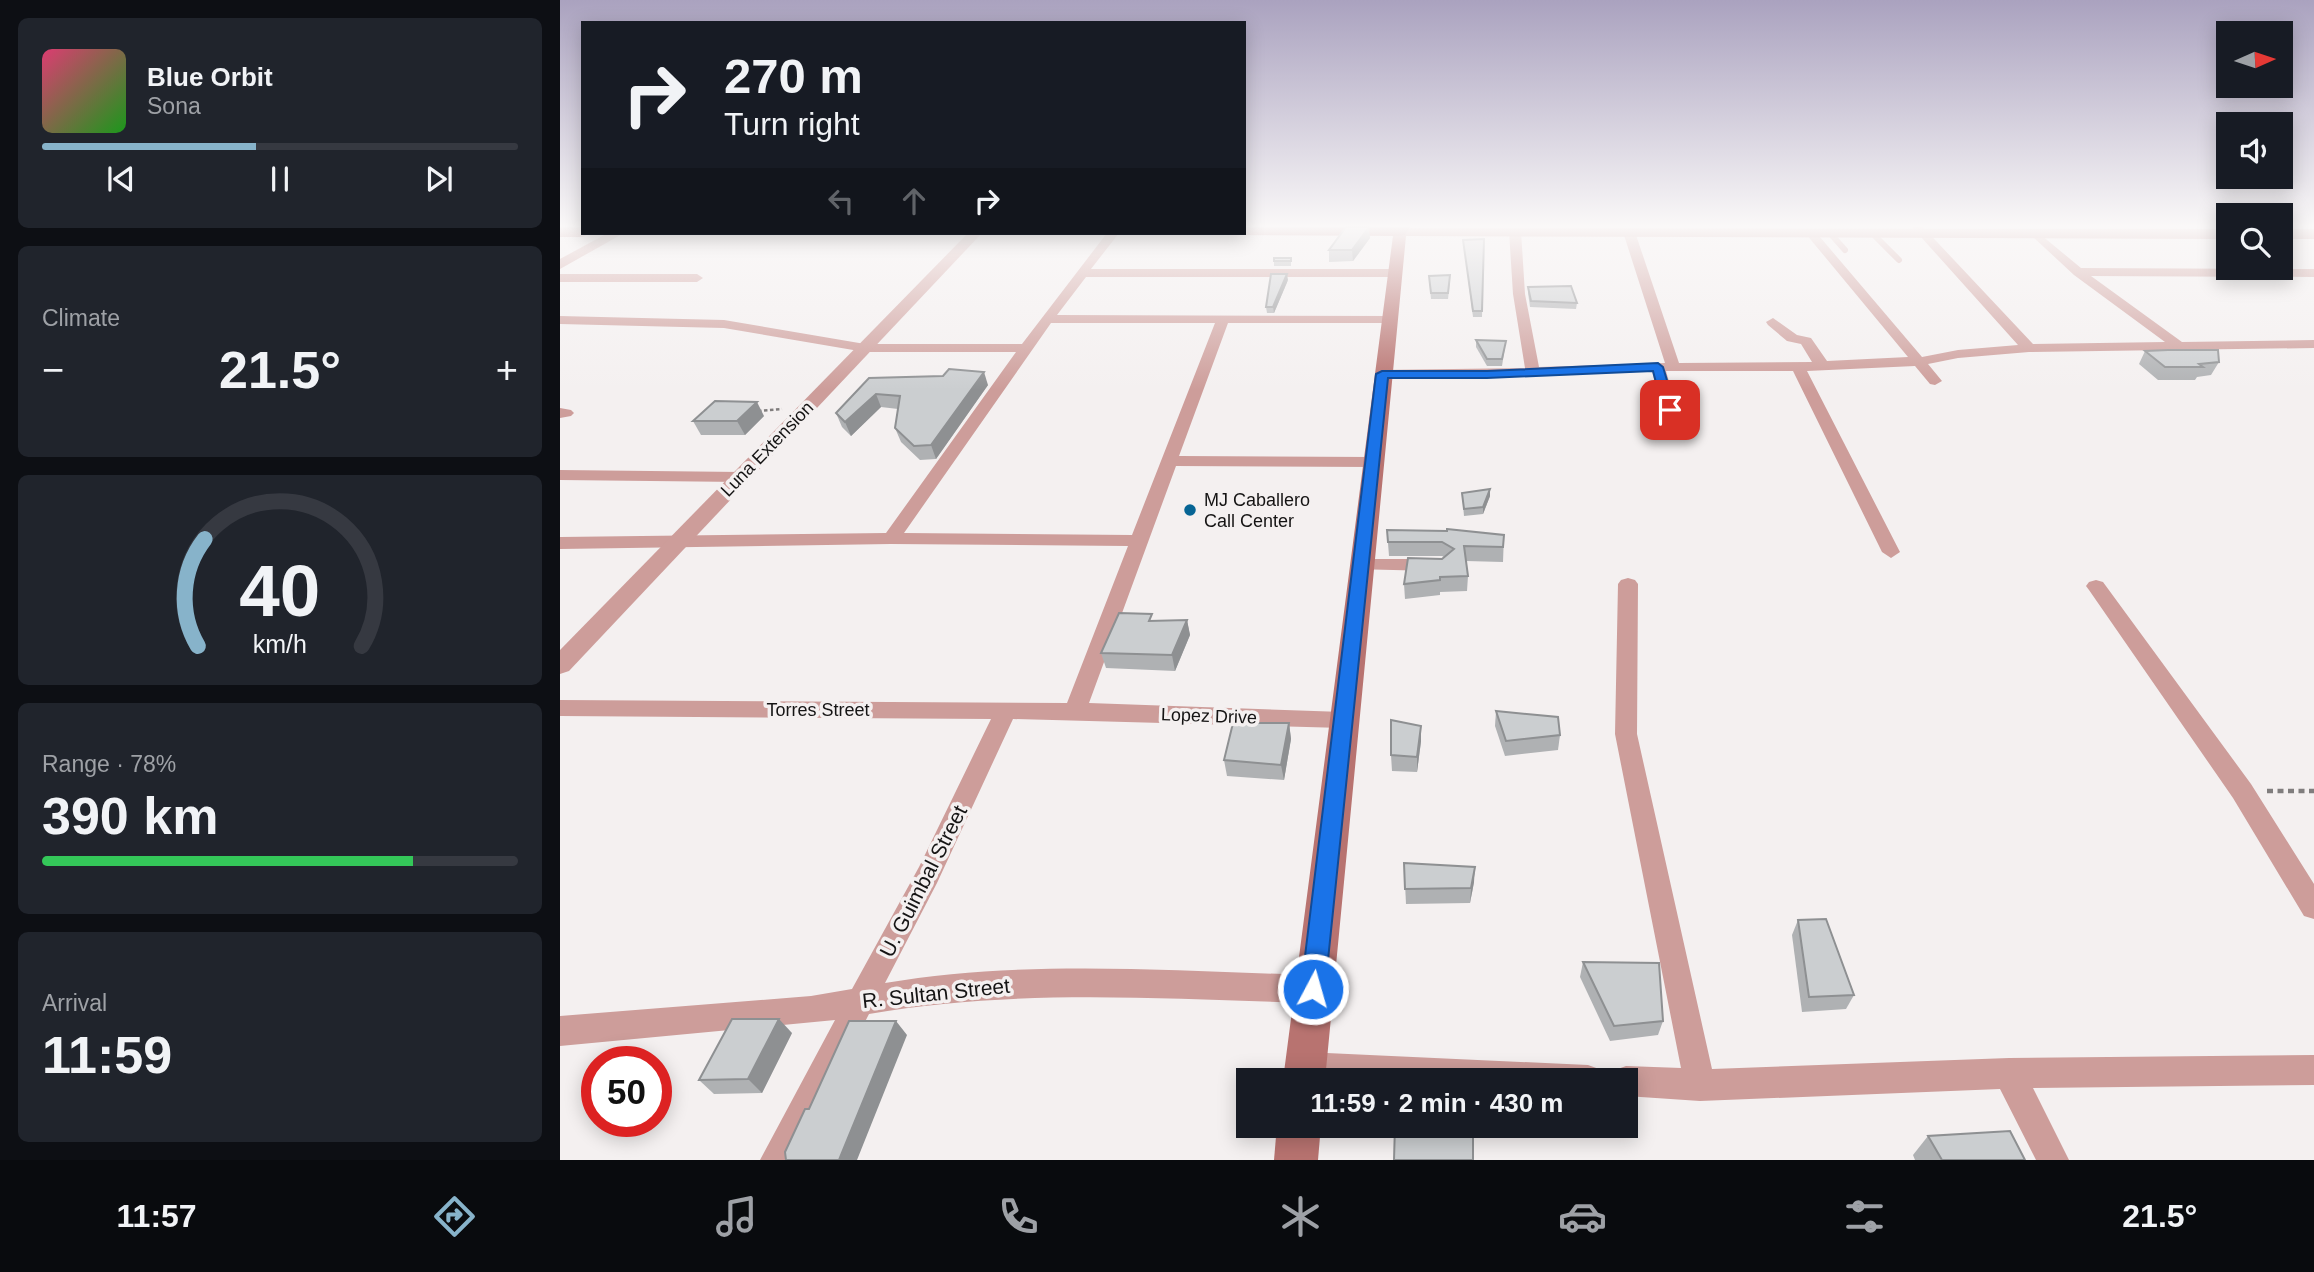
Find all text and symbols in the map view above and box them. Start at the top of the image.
north arrow [2216,21,2292,98]
map controls [2216,21,2293,280]
icon: right [609,49,700,140]
text: 270 m [724,49,863,103]
text: Blue Orbit [147,62,273,92]
text: Sona [147,93,201,119]
text: Turn right [724,106,860,142]
button: sound [2216,112,2293,189]
icon: previous [102,160,140,198]
icon: pause [261,160,299,198]
icon: next [420,160,458,198]
icon: left [822,182,860,220]
icon: ahead [895,182,933,220]
icon: right [968,182,1006,220]
button: search [2216,203,2293,280]
text: Climate [42,305,120,331]
text: 21.5° [219,341,341,399]
text: − [42,349,64,391]
text: + [496,349,518,391]
pin [1640,380,1700,440]
icon: arrive [1651,391,1689,429]
street label: Luna Extension [717,397,817,501]
place label: MJ Caballero Call Center [1204,490,1310,531]
marker: MJ Caballero Call Center [1182,502,1198,518]
text: 40 [240,550,320,631]
text: km/h [253,630,307,658]
street label: Torres Street [766,700,870,720]
street label: Lopez Drive [1161,704,1257,728]
text: Range · 78% [42,751,176,777]
text: 390 km [42,787,218,845]
street label: U. Guimbal Street [875,801,971,961]
position arrow [1276,952,1350,1026]
street label: R. Sultan Street [861,974,1011,1012]
text: Arrival [42,990,107,1016]
text: 11:59 [42,1026,172,1084]
speed limit sign: 50 [581,1046,672,1137]
text: 11:59 · 2 min · 430 m [1311,1088,1563,1118]
icon: directions [430,1192,479,1241]
icon: music [712,1192,761,1241]
icon: phone [994,1192,1043,1241]
icon: climate [1276,1192,1325,1241]
icon: car [1558,1192,1607,1241]
icon: filters [1840,1192,1889,1241]
text: 11:57 [117,1198,197,1234]
text: 21.5° [2122,1198,2197,1234]

